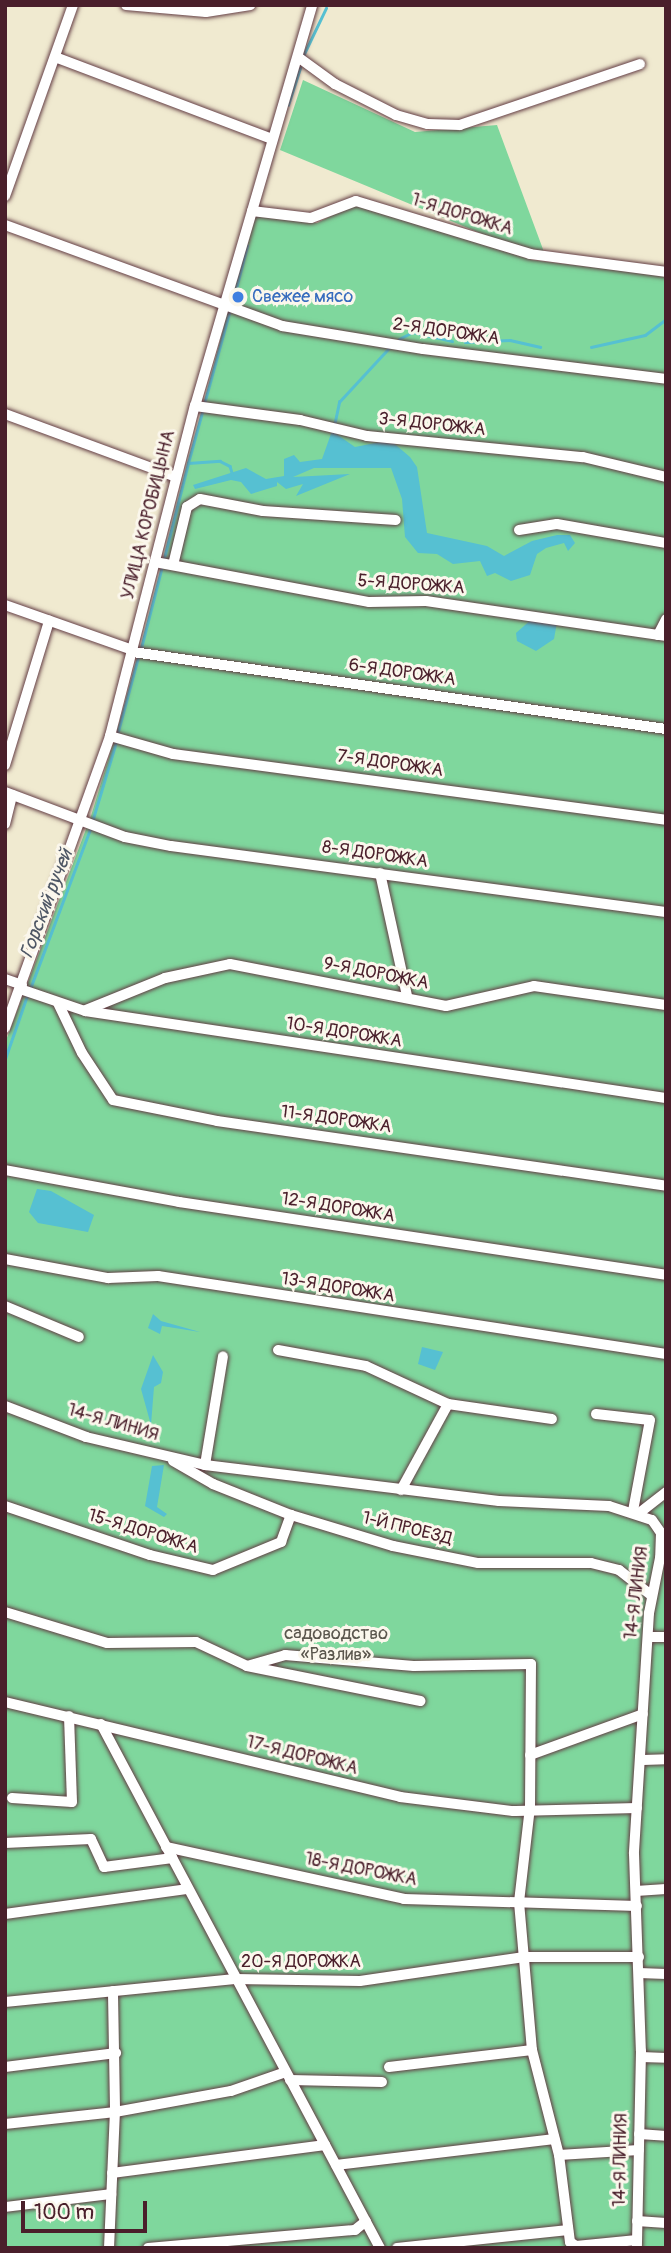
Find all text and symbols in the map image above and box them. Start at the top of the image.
street label: 1-Я ДОРОЖКА [409,189,515,241]
place label: Свежее мясо [252,286,353,308]
marker: Свежее мясо [230,289,246,305]
street label: 2-Я ДОРОЖКА [391,314,501,350]
street label: 3-Я ДОРОЖКА [377,409,487,441]
street label: УЛИЦА КОРОБИЦЫНА [118,428,180,602]
street label: 5-Я ДОРОЖКА [357,570,465,600]
street label: 6-Я ДОРОЖКА [347,655,457,691]
street label: 7-Я ДОРОЖКА [336,746,444,782]
street label: 8-Я ДОРОЖКА [321,837,429,873]
water label: Горский ручей [16,846,78,962]
street label: 9-Я ДОРОЖКА [322,953,430,995]
street label: 10-Я ДОРОЖКА [285,1013,403,1053]
street label: 11-Я ДОРОЖКА [279,1102,393,1138]
street label: 12-Я ДОРОЖКА [280,1188,396,1228]
street label: 13-Я ДОРОЖКА [280,1268,396,1308]
street label: 14-Я ЛИНИЯ [65,1400,161,1446]
street label: 15-Я ДОРОЖКА [85,1505,201,1559]
street label: 1-Й ПРОЕЗД [360,1507,454,1551]
street label: 14-Я ЛИНИЯ [621,1545,653,1641]
park label: садоводство «Разлив» [284,1624,388,1666]
street label: 17-Я ДОРОЖКА [244,1732,360,1780]
street label: 18-Я ДОРОЖКА [303,1849,419,1891]
street label: 20-Я ДОРОЖКА [241,1951,361,1973]
street label: 14-Я ЛИНИЯ [609,2113,633,2207]
scale bar [24,2186,150,2230]
text: 100 m [34,2199,94,2226]

